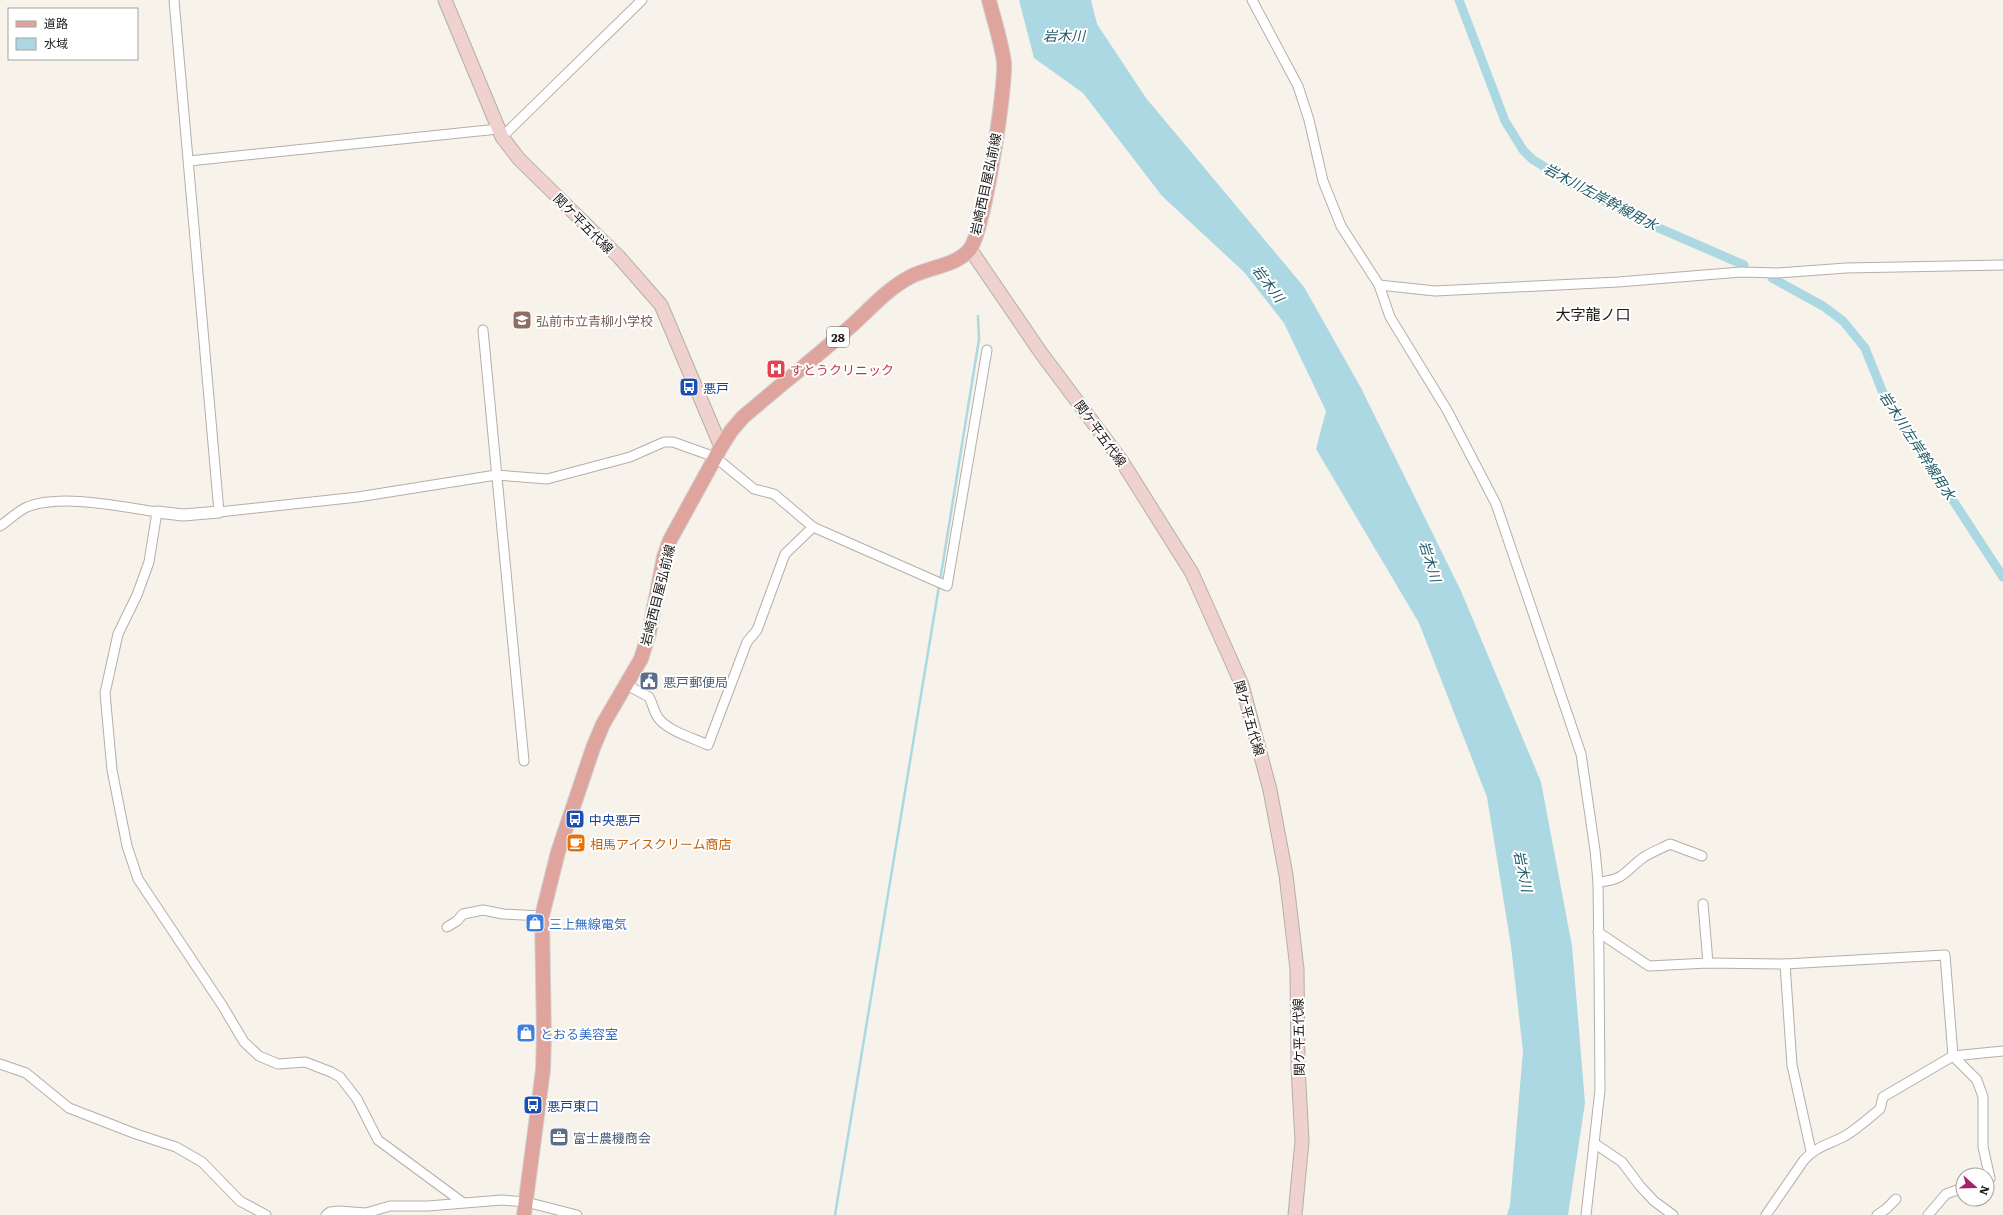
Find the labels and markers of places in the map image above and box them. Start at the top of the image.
school or university icon: 弘前市立青柳小学校 [511,309,533,331]
place label: 弘前市立青柳小学校 [536,311,653,330]
hospital icon: すとうクリニック [765,358,787,380]
place label: すとうクリニック [790,360,894,379]
bus stop icon: 悪戸 [678,376,700,398]
place label: 悪戸 [703,378,729,397]
public building icon: 悪戸郵便局 [638,670,660,692]
place label: 悪戸郵便局 [663,672,728,691]
bus stop icon: 中央悪戸 [564,808,586,830]
place label: 中央悪戸 [589,810,641,829]
cafe icon: 相馬アイスクリーム商店 [565,832,587,854]
place label: 相馬アイスクリーム商店 [590,834,732,853]
shop icon: 三上無線電気 [524,912,546,934]
place label: 三上無線電気 [549,914,627,933]
shop icon: とおる美容室 [515,1022,537,1044]
place label: とおる美容室 [540,1024,618,1043]
bus stop icon: 悪戸東口 [522,1094,544,1116]
place label: 悪戸東口 [547,1096,599,1115]
office icon: 富士農機商会 [548,1126,570,1148]
place label: 富士農機商会 [573,1128,651,1147]

